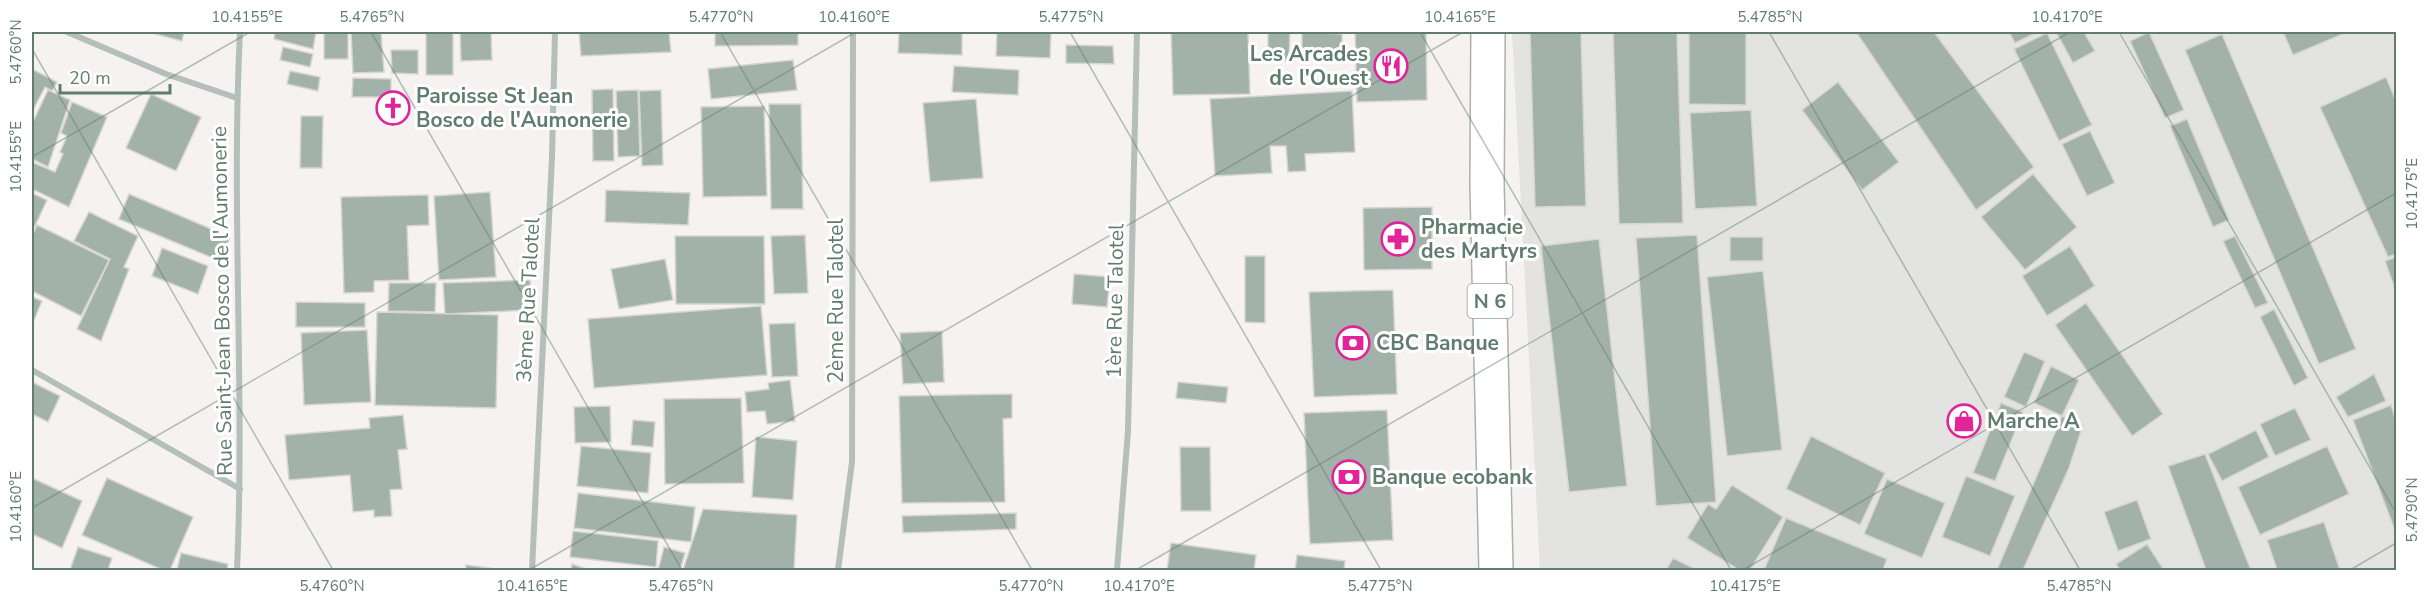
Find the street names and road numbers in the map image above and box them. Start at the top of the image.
street label: Rue Saint-Jean Bosco de l'Aumonerie [205,126,239,476]
street label: 3ème Rue Talotel [510,216,546,383]
street label: 2ème Rue Talotel [822,218,850,384]
street label: 1ère Rue Talotel [1100,223,1130,379]
road number: N 6 [1468,284,1512,318]

